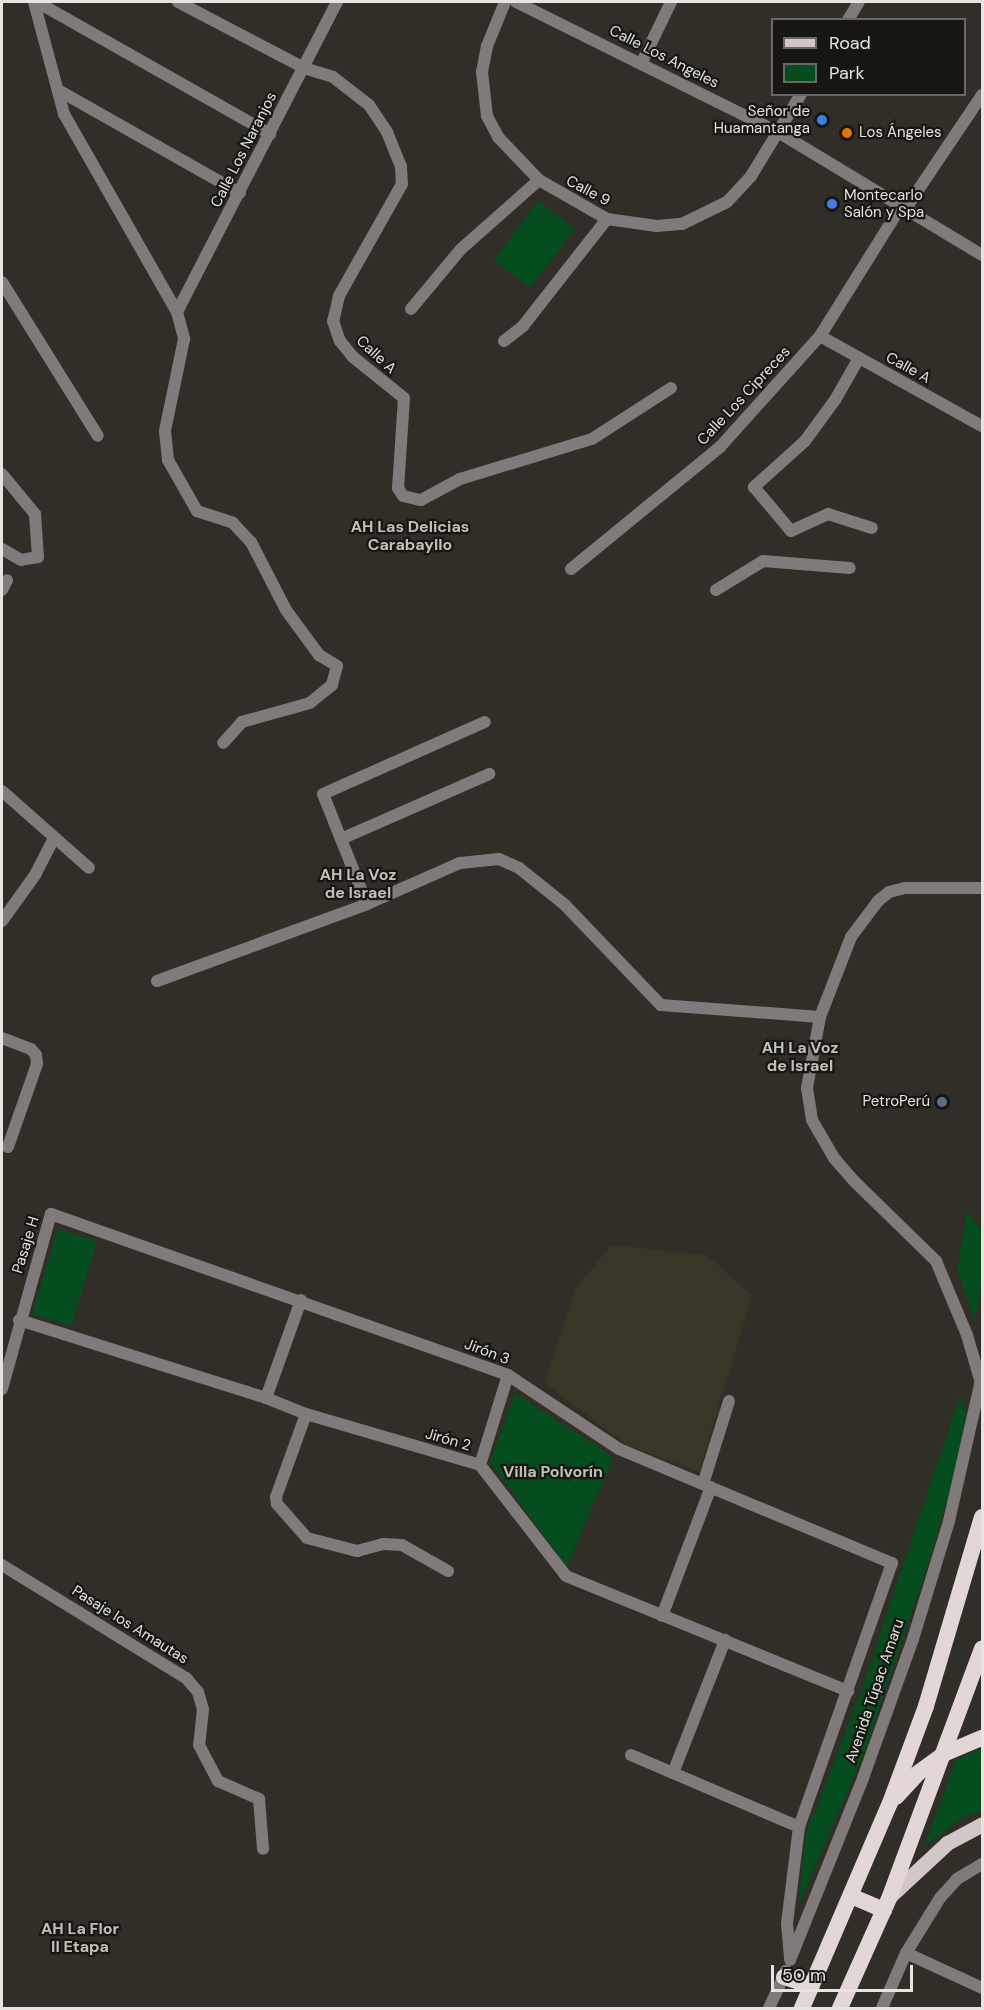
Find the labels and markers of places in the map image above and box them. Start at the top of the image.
place label: Señor de Huamantanga [714,102,810,137]
marker: Señor de Huamantanga [815,113,829,127]
place label: Los Ángeles [859,124,942,142]
marker: Los Ángeles [840,126,854,140]
place label: Montecarlo Salón y Spa [844,186,924,221]
marker: Montecarlo Salón y Spa [825,197,839,211]
place label: PetroPerú [863,1093,930,1111]
marker: PetroPerú [935,1095,949,1109]

